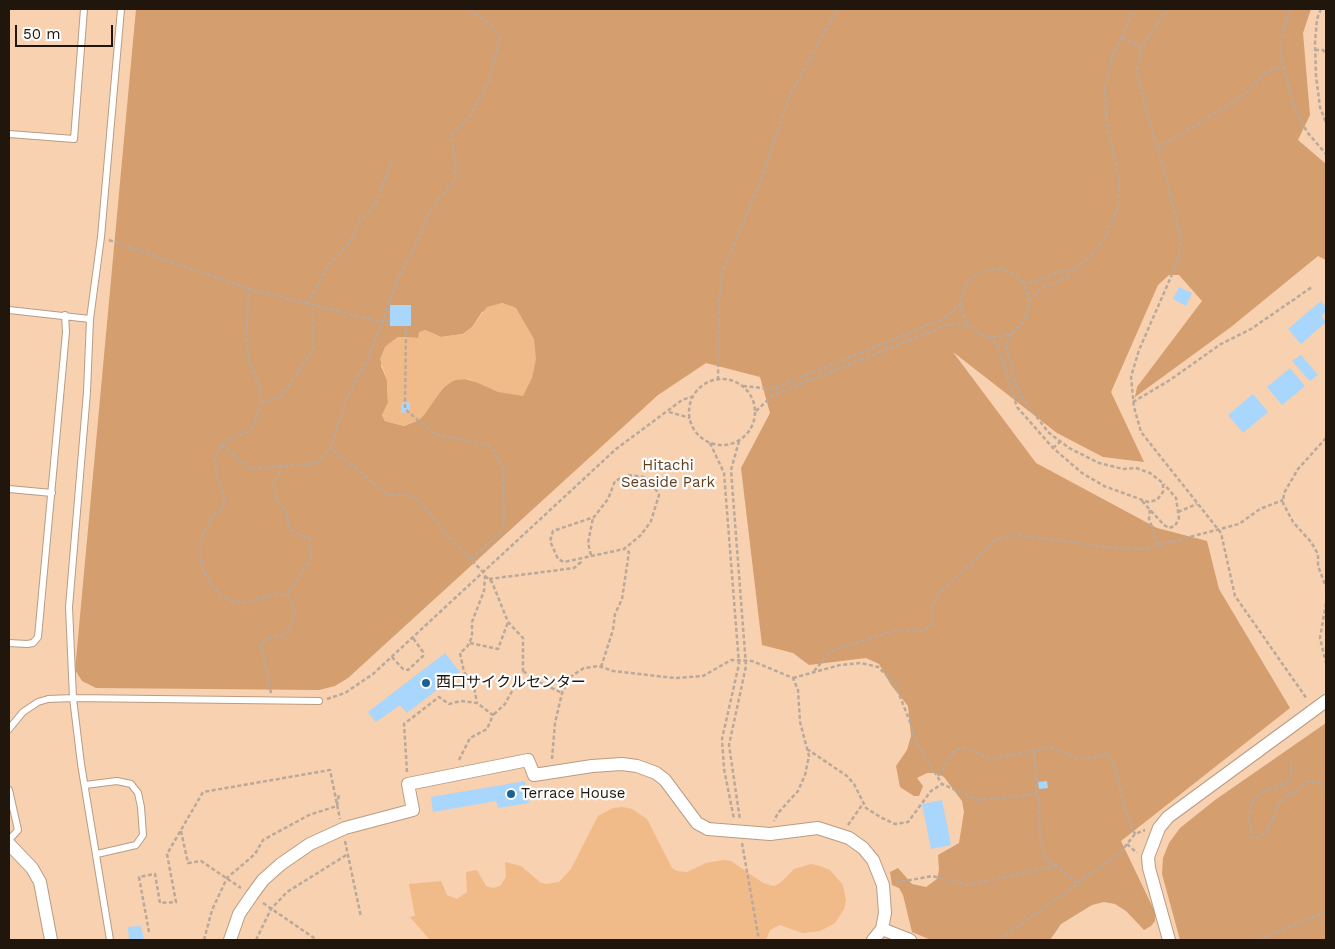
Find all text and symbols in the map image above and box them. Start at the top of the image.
scale bar [18,15,115,47]
text: 50 m [23,25,60,43]
park label: Hitachi Seaside Park [621,457,715,492]
place label: 西口サイクルセンター [436,674,586,692]
marker: 西口サイクルセンター [420,677,432,689]
place label: Terrace House [521,785,625,803]
marker: Terrace House [505,788,517,800]

